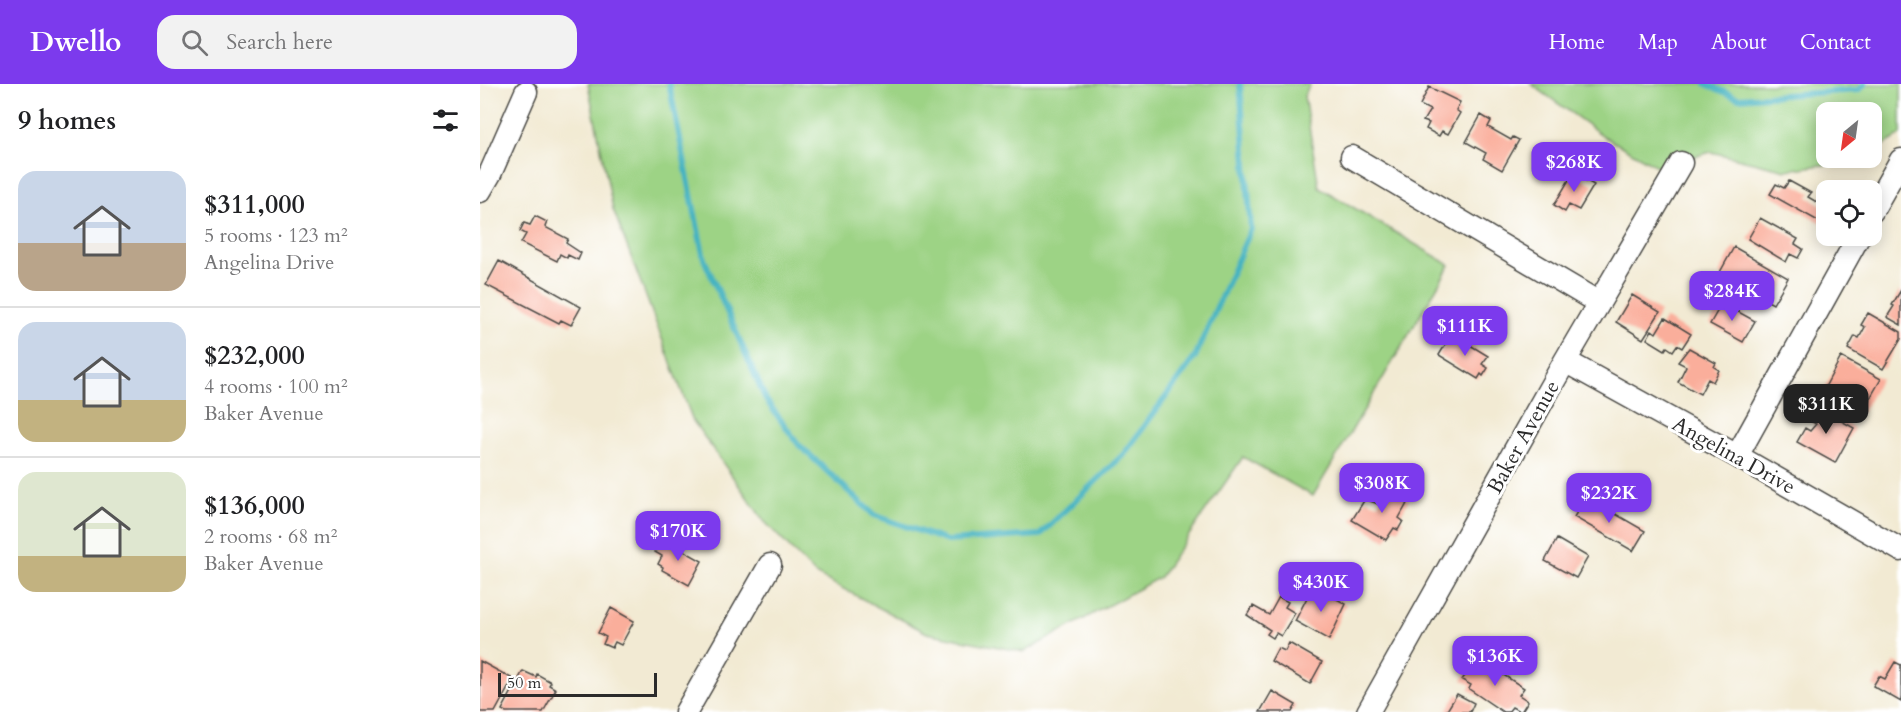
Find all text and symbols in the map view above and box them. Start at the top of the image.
search box [157,15,577,69]
text: Dwello [30,23,121,61]
icon: search [178,26,211,59]
text: Search here [226,27,333,57]
text: Home [1549,28,1605,57]
text: Map [1638,28,1678,57]
text: About [1711,28,1767,57]
text: Contact [1800,28,1871,57]
north arrow [1816,102,1882,168]
map controls [1816,102,1882,246]
text: 9 homes [18,103,116,138]
icon: filters [429,104,462,137]
pin: $268K [1532,142,1616,193]
text: $268K [1545,148,1603,175]
button: locate [1816,180,1882,246]
text: $311,000 [204,187,305,222]
icon: home [66,195,138,267]
text: 5 rooms · 123 m² [204,222,348,249]
text: Angelina Drive [204,249,334,276]
pin: $284K [1690,271,1774,322]
text: $284K [1703,277,1761,304]
pin: $111K [1423,306,1507,357]
text: $111K [1436,312,1494,339]
text: $232,000 [204,338,305,373]
icon: home [66,346,138,418]
text: 4 rooms · 100 m² [204,373,348,400]
street label: Baker Avenue [1480,375,1567,499]
pin: $311K [1784,384,1868,435]
text: $311K [1797,390,1855,417]
text: Baker Avenue [204,400,324,427]
street label: Angelina Drive [1667,410,1801,501]
pin: $308K [1340,463,1424,514]
text: $308K [1353,469,1411,496]
pin: $232K [1567,473,1651,524]
text: $232K [1580,479,1638,506]
text: $136,000 [204,488,305,523]
icon: home [66,496,138,568]
pin: $170K [636,511,720,562]
text: $170K [649,517,707,544]
text: 2 rooms · 68 m² [204,523,337,550]
text: Baker Avenue [204,550,324,577]
pin: $430K [1279,562,1363,613]
text: $430K [1292,568,1350,595]
pin: $136K [1453,636,1537,687]
text: $136K [1466,642,1524,669]
scale bar [498,670,657,698]
text: 50 m [507,672,541,694]

